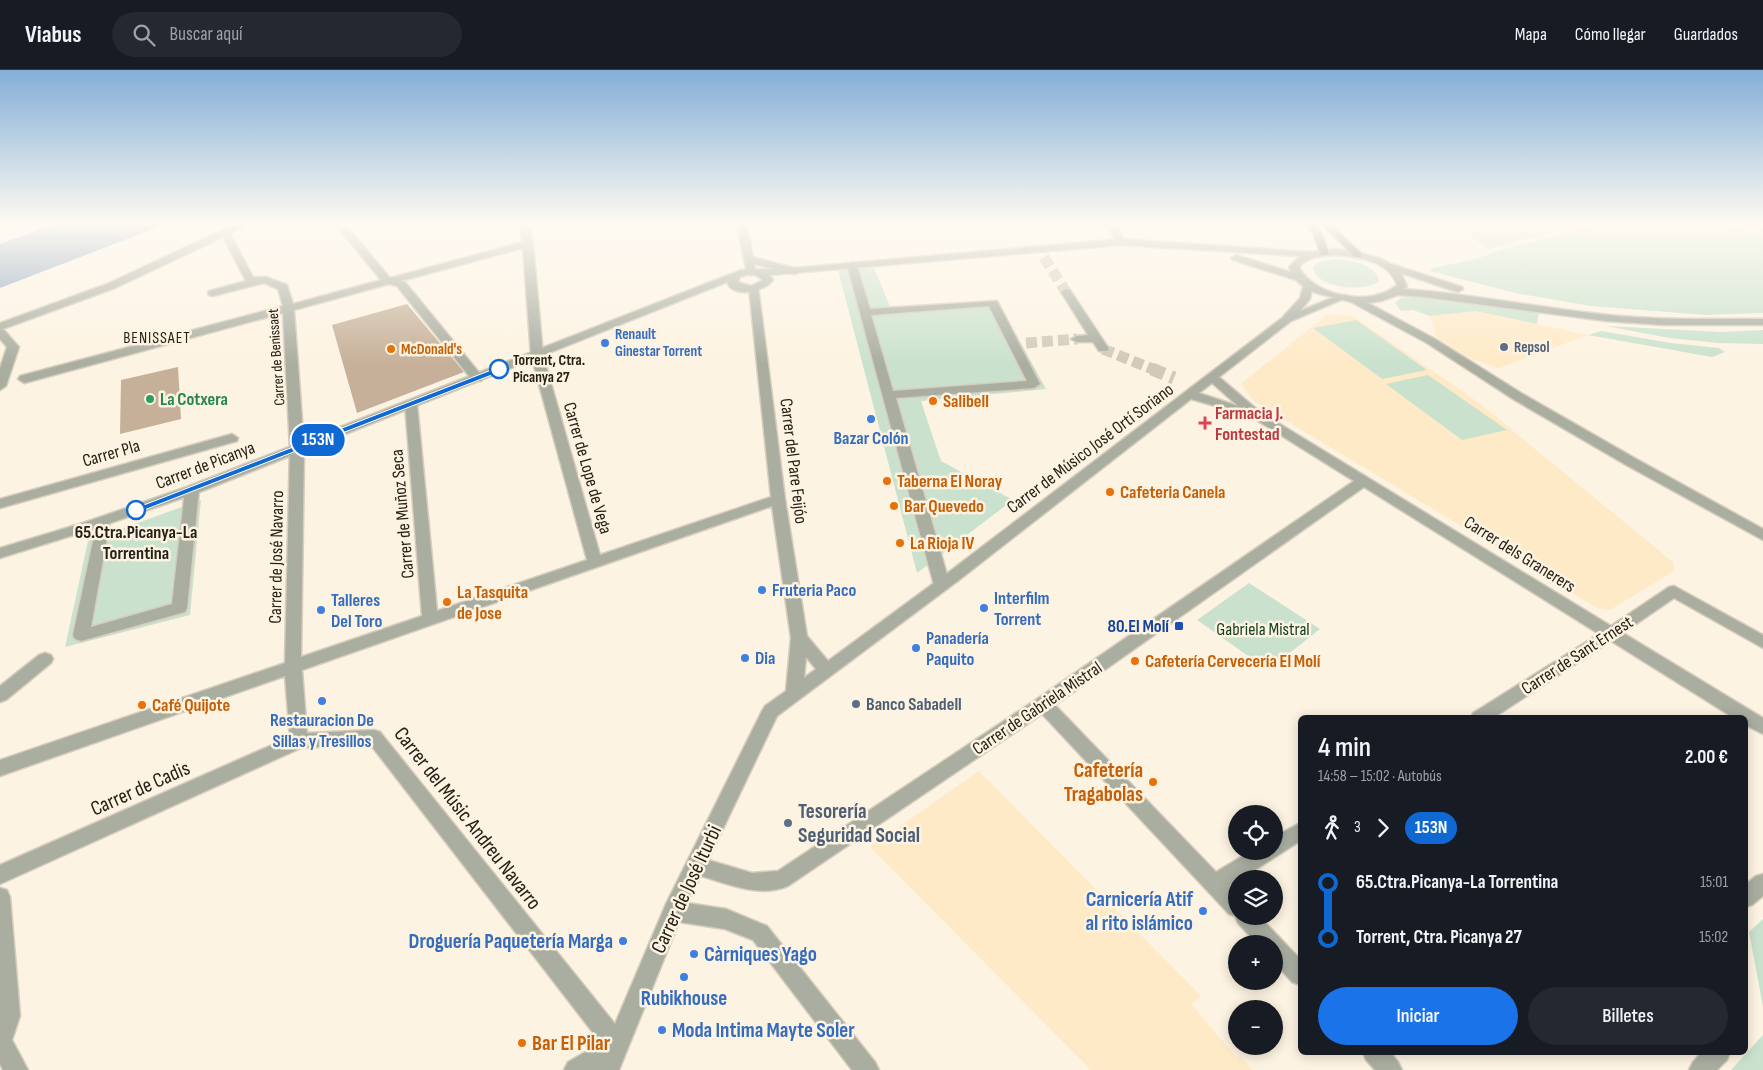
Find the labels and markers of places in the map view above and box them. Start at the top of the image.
place label: Renault Ginestar Torrent [615,325,702,361]
marker: Renault Ginestar Torrent [599,337,611,349]
place label: Repsol [1514,338,1549,357]
place label: McDonald's [401,340,462,359]
marker: Repsol [1498,341,1510,353]
marker: McDonald's [385,343,397,355]
place label: Torrent, Ctra. Picanya 27 [513,351,585,387]
marker: Torrent, Ctra. Picanya 27 [489,359,509,379]
place label: La Cotxera [160,389,228,410]
place label: Salibell [943,391,989,412]
marker: La Cotxera [144,393,156,405]
marker: Salibell [927,395,939,407]
place label: Farmacia J. Fontestad [1215,403,1283,445]
marker: Bazar Colón [865,413,877,425]
marker: Farmacia J. Fontestad [1199,417,1211,429]
place label: Bazar Colón [833,428,909,449]
place label: Taberna El Noray [897,471,1003,492]
marker: Taberna El Noray [881,475,893,487]
place label: Cafeteria Canela [1120,482,1225,503]
marker: Cafeteria Canela [1104,486,1116,498]
place label: Bar Quevedo [904,496,984,517]
marker: 65.Ctra.Picanya-La Torrentina [126,500,146,520]
marker: Bar Quevedo [888,500,900,512]
place label: 65.Ctra.Picanya-La Torrentina [75,522,197,564]
place label: La Rioja IV [910,533,974,554]
marker: La Rioja IV [894,537,906,549]
place label: Fruteria Paco [772,580,857,601]
place label: La Tasquita de Jose [457,582,528,624]
marker: Fruteria Paco [756,584,768,596]
place label: Interfilm Torrent [994,588,1050,630]
place label: Talleres Del Toro [331,590,382,632]
marker: La Tasquita de Jose [441,596,453,608]
marker: Interfilm Torrent [978,602,990,614]
marker: Talleres Del Toro [315,604,327,616]
place label: 80.El Molí [1107,616,1169,637]
marker: 80.El Molí [1173,620,1185,632]
place label: Panadería Paquito [926,628,989,670]
marker: Panadería Paquito [910,642,922,654]
place label: Dia [755,648,775,669]
place label: Cafetería Cervecería El Molí [1145,651,1321,672]
marker: Dia [739,652,751,664]
marker: Cafetería Cervecería El Molí [1129,655,1141,667]
place label: Banco Sabadell [866,694,962,715]
place label: Café Quijote [152,695,230,716]
marker: Restauracion De Sillas y Tresillos [316,695,328,707]
marker: Banco Sabadell [850,698,862,710]
marker: Café Quijote [136,699,148,711]
place label: Restauracion De Sillas y Tresillos [270,710,374,752]
place label: Cafetería Tragabolas [1064,758,1143,807]
marker: Cafetería Tragabolas [1147,776,1159,788]
place label: Tesorería Seguridad Social [798,799,920,848]
marker: Tesorería Seguridad Social [782,817,794,829]
place label: Carnicería Atif al rito islámico [1086,887,1193,936]
marker: Carnicería Atif al rito islámico [1197,905,1209,917]
place label: Droguería Paquetería Marga [409,929,613,954]
marker: Droguería Paquetería Marga [617,935,629,947]
place label: Càrniques Yago [704,942,817,967]
marker: Càrniques Yago [688,948,700,960]
marker: Rubikhouse [678,971,690,983]
place label: Rubikhouse [641,986,727,1011]
place label: Moda Intima Mayte Soler [672,1018,855,1043]
marker: Moda Intima Mayte Soler [656,1024,668,1036]
place label: Bar El Pilar [532,1031,611,1056]
marker: Bar El Pilar [516,1037,528,1049]

